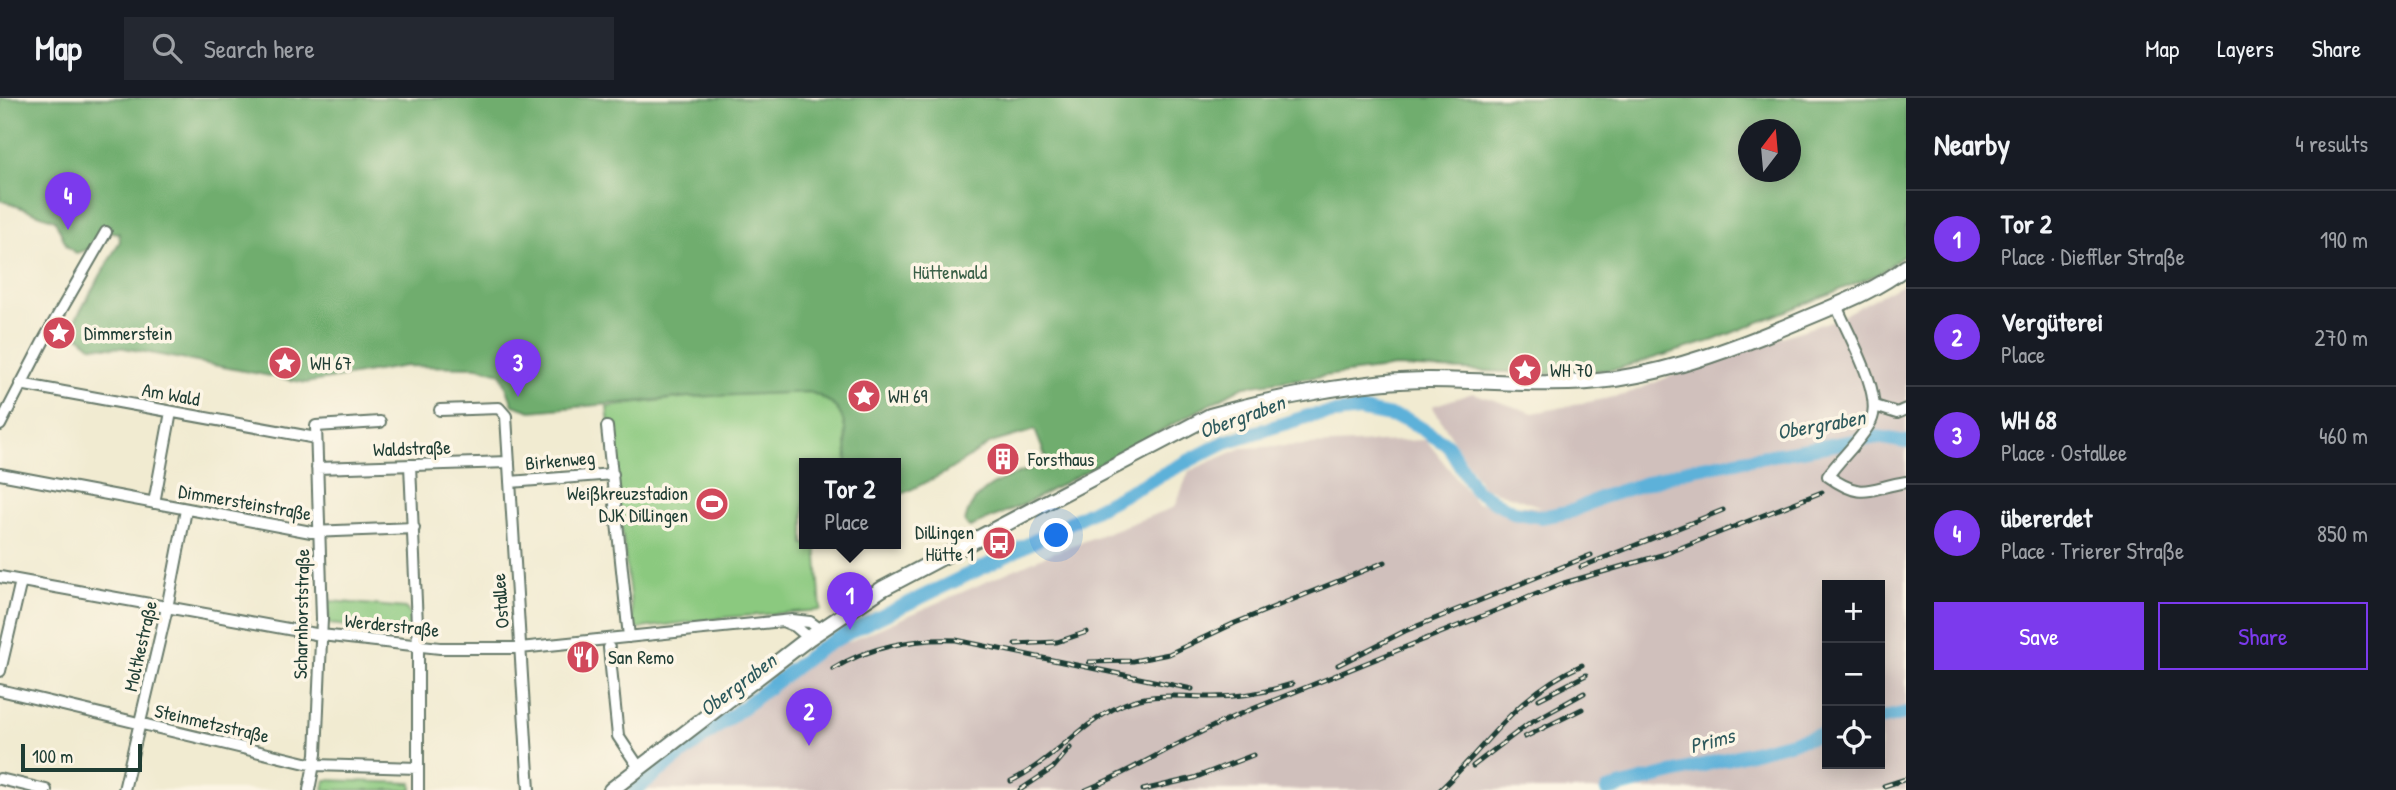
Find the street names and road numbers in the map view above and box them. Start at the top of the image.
street label: Am Wald [140,376,202,412]
street label: Waldstraße [373,434,452,462]
street label: Birkenweg [524,444,596,476]
street label: Dimmersteinstraße [177,478,314,527]
street label: Scharnhorststraße [287,548,315,679]
street label: Ostallee [485,572,515,629]
street label: Moltkestraße [117,598,163,694]
street label: Werderstraße [343,607,441,643]
street label: Steinmetzstraße [152,697,272,749]

